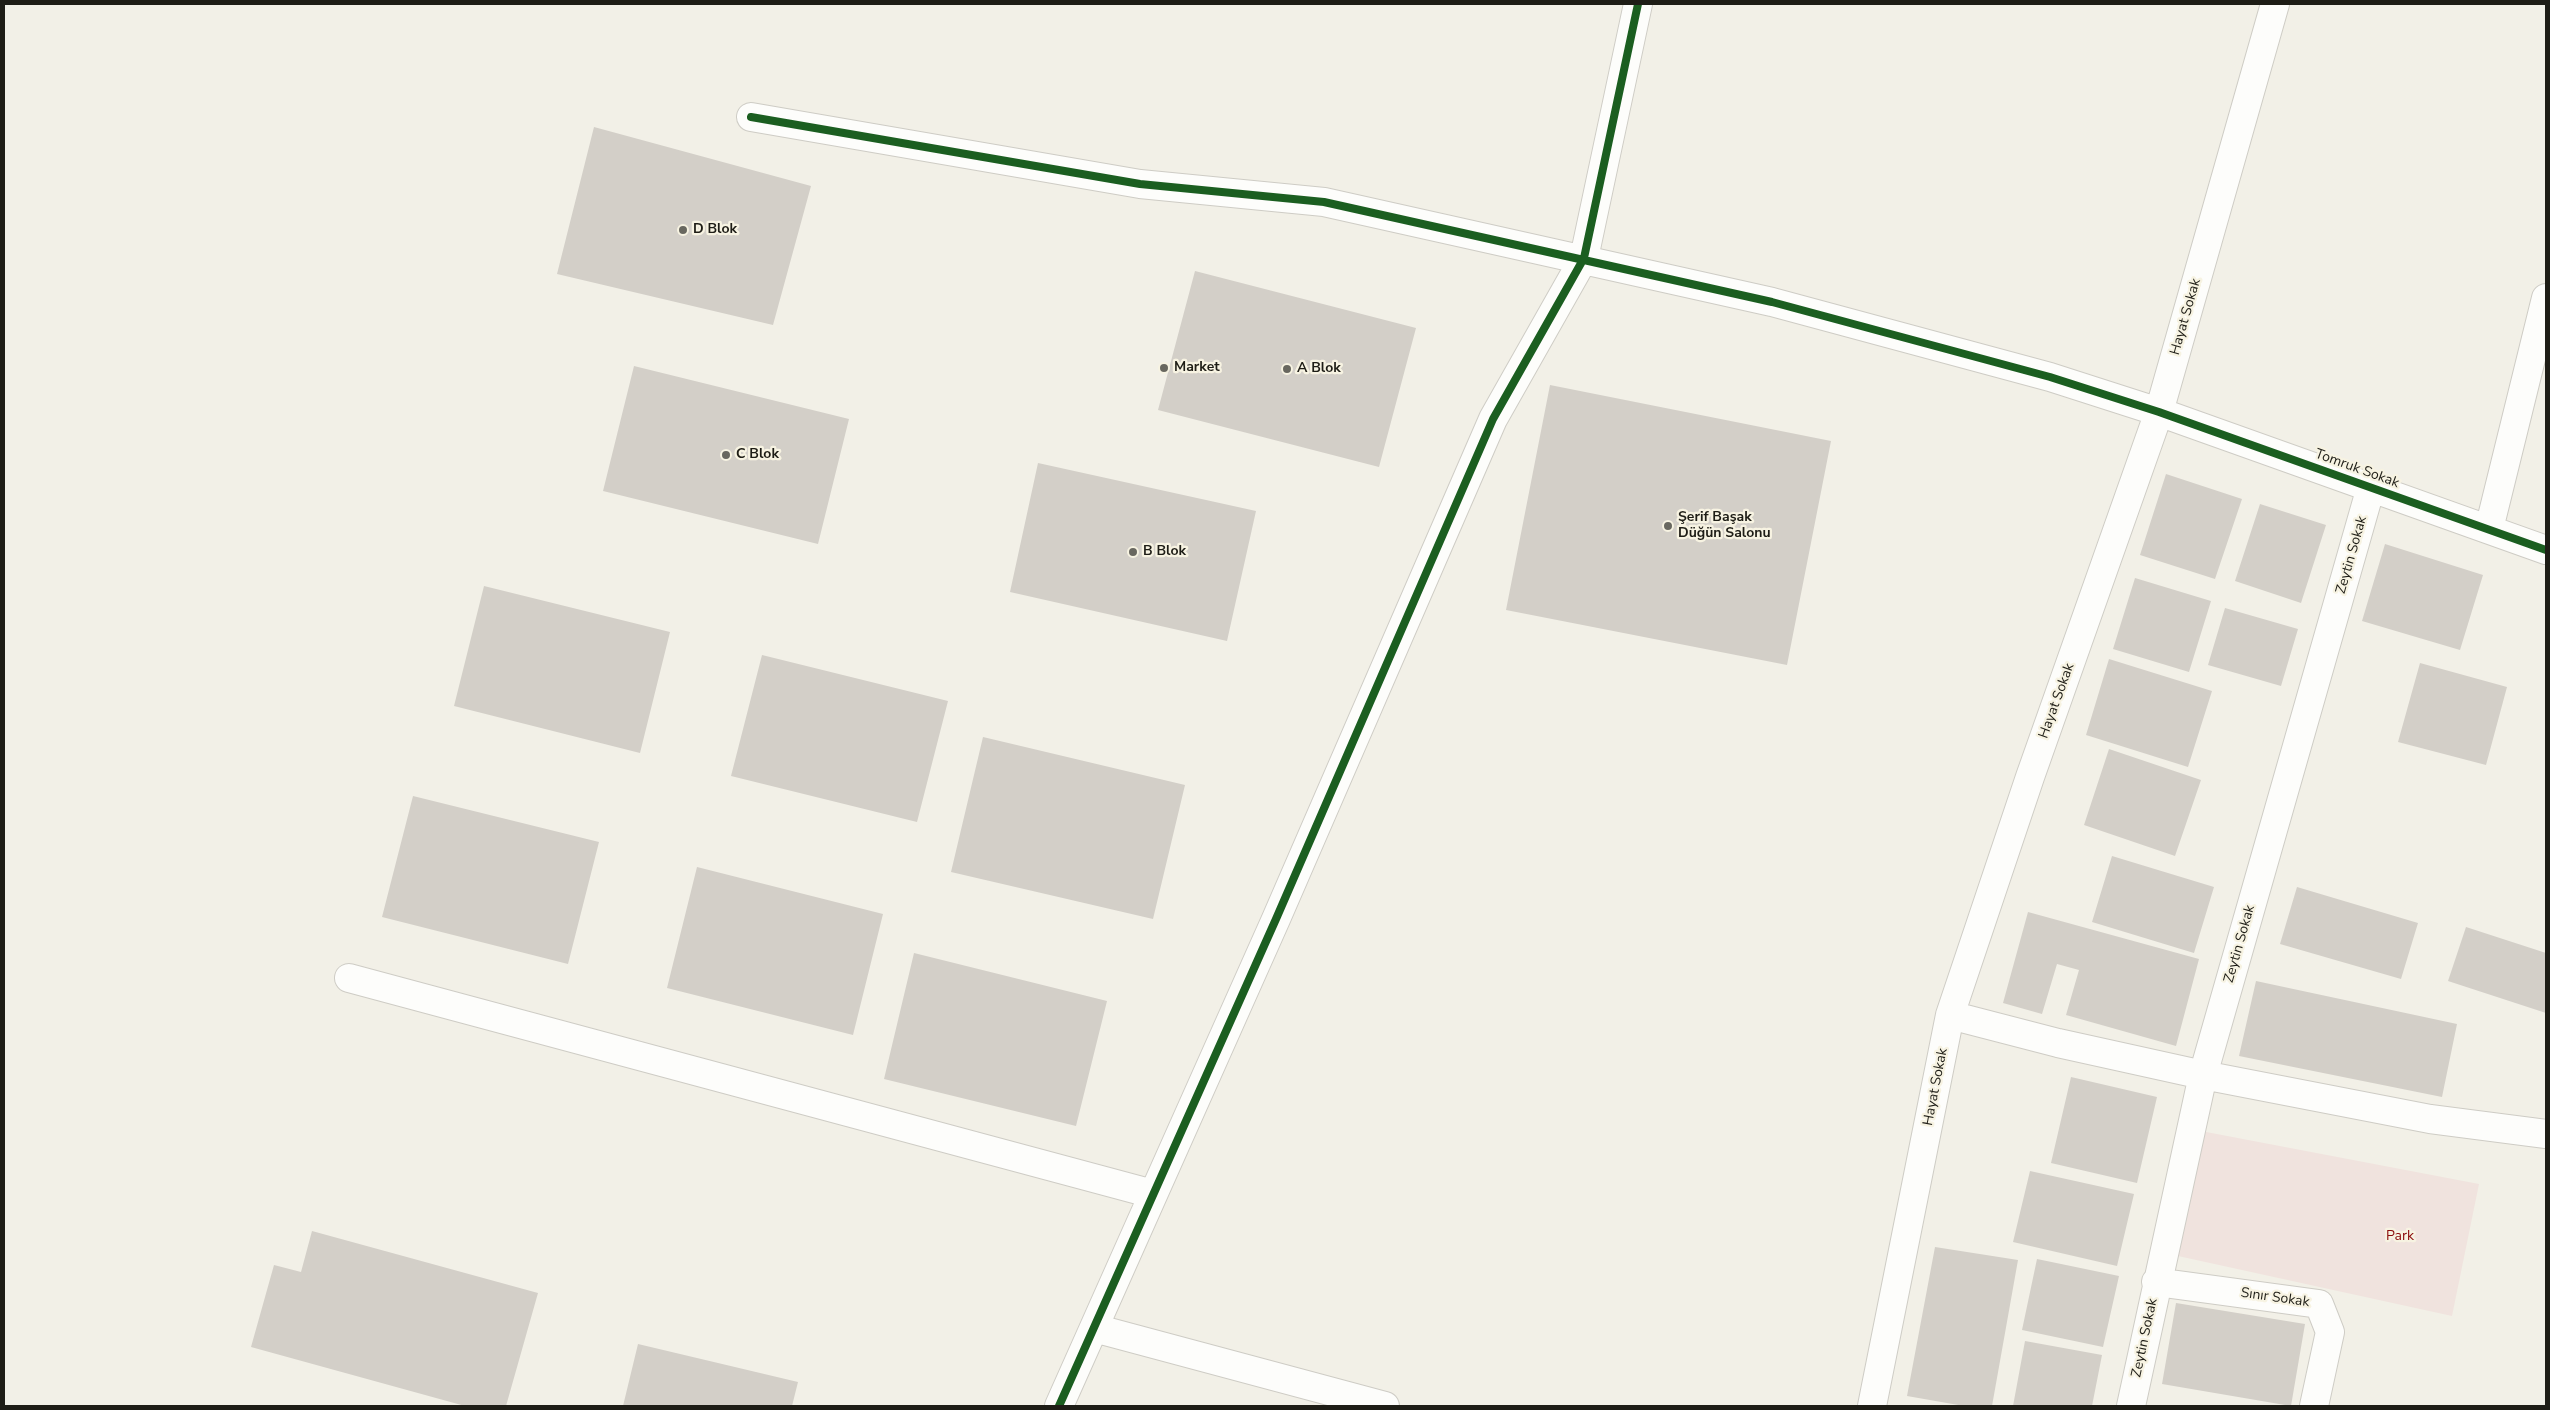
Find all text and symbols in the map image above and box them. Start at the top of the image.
place label: D Blok [693,222,737,238]
marker: D Blok [677,224,689,236]
street label: Hayat Sokak [2167,277,2205,357]
place label: Market [1174,360,1220,376]
place label: A Blok [1297,361,1341,377]
marker: Market [1158,362,1170,374]
marker: A Blok [1281,363,1293,375]
street label: Tomruk Sokak [2313,446,2401,492]
place label: C Blok [736,447,779,463]
marker: C Blok [720,449,732,461]
place label: Şerif Başak Düğün Salonu [1678,510,1771,542]
street label: Zeytin Sokak [2333,514,2371,596]
marker: Şerif Başak Düğün Salonu [1662,520,1674,532]
place label: B Blok [1143,544,1186,560]
marker: B Blok [1127,546,1139,558]
street label: Hayat Sokak [2036,661,2078,741]
street label: Zeytin Sokak [2221,903,2259,985]
street label: Hayat Sokak [1920,1047,1952,1127]
park label: Park [2386,1229,2414,1245]
street label: Sınır Sokak [2239,1285,2311,1311]
street label: Zeytin Sokak [2128,1297,2162,1379]

